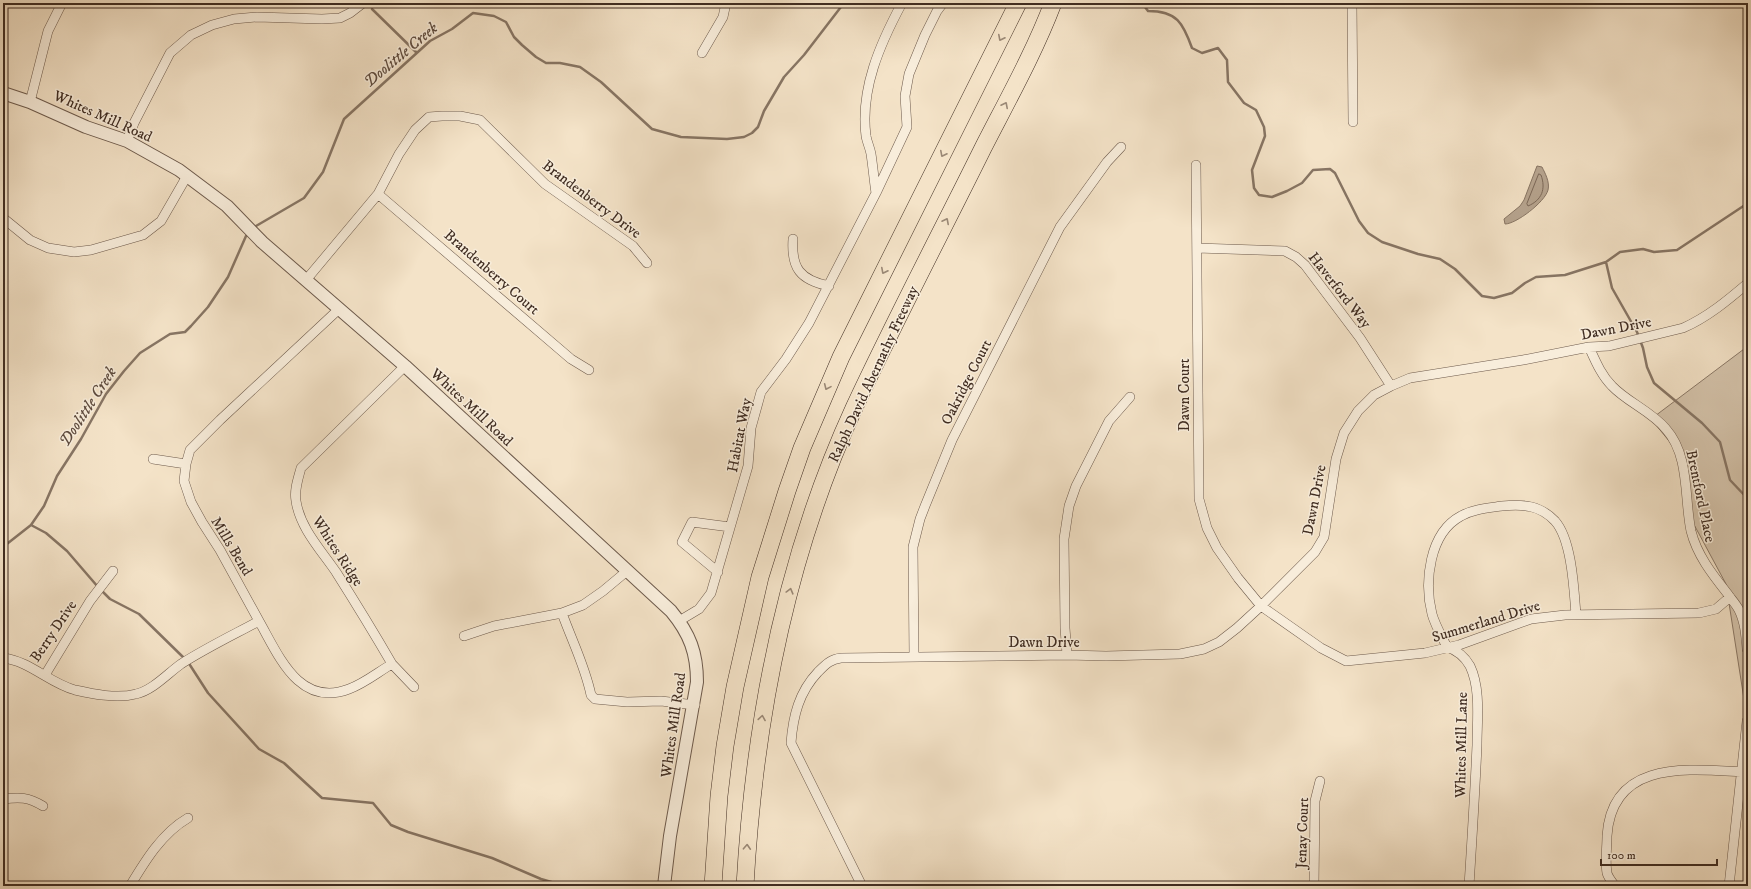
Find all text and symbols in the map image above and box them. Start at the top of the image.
water label: Doolittle Creek [360,18,442,92]
one-way arrow [998,34,1006,42]
street label: Whites Mill Road [50,86,156,147]
one-way arrow [1000,102,1008,109]
one-way arrow [940,150,948,158]
street label: Brandenberry Drive [539,156,645,243]
one-way arrow [942,218,949,225]
street label: Brandenberry Court [440,226,543,319]
street label: Haverford Way [1304,248,1376,333]
one-way arrow [882,266,889,274]
street label: Ralph David Abernathy Freeway [824,282,923,466]
street label: Dawn Drive [1579,312,1653,345]
street label: Oakridge Court [937,336,996,428]
street label: Dawn Court [1175,358,1194,432]
water label: Doolittle Creek [55,363,121,450]
street label: Whites Mill Road [426,364,517,451]
one-way arrow [824,384,832,391]
street label: Habitat Way [723,395,756,474]
street label: Brentford Place [1681,448,1720,544]
street label: Dawn Drive [1298,463,1331,537]
street label: Whites Ridge [307,512,367,590]
street label: Mills Bend [206,513,257,580]
one-way arrow [785,588,794,595]
street label: Summerland Drive [1430,596,1543,647]
street label: Berry Drive [26,597,81,666]
street label: Dawn Drive [1008,633,1080,652]
street label: Whites Mill Road [657,671,690,780]
street label: Whites Mill Lane [1451,692,1472,799]
one-way arrow [757,715,766,721]
street label: Jenay Court [1292,797,1313,871]
scale bar [1601,841,1717,867]
one-way arrow [743,844,752,850]
text: 100 m [1607,848,1636,863]

